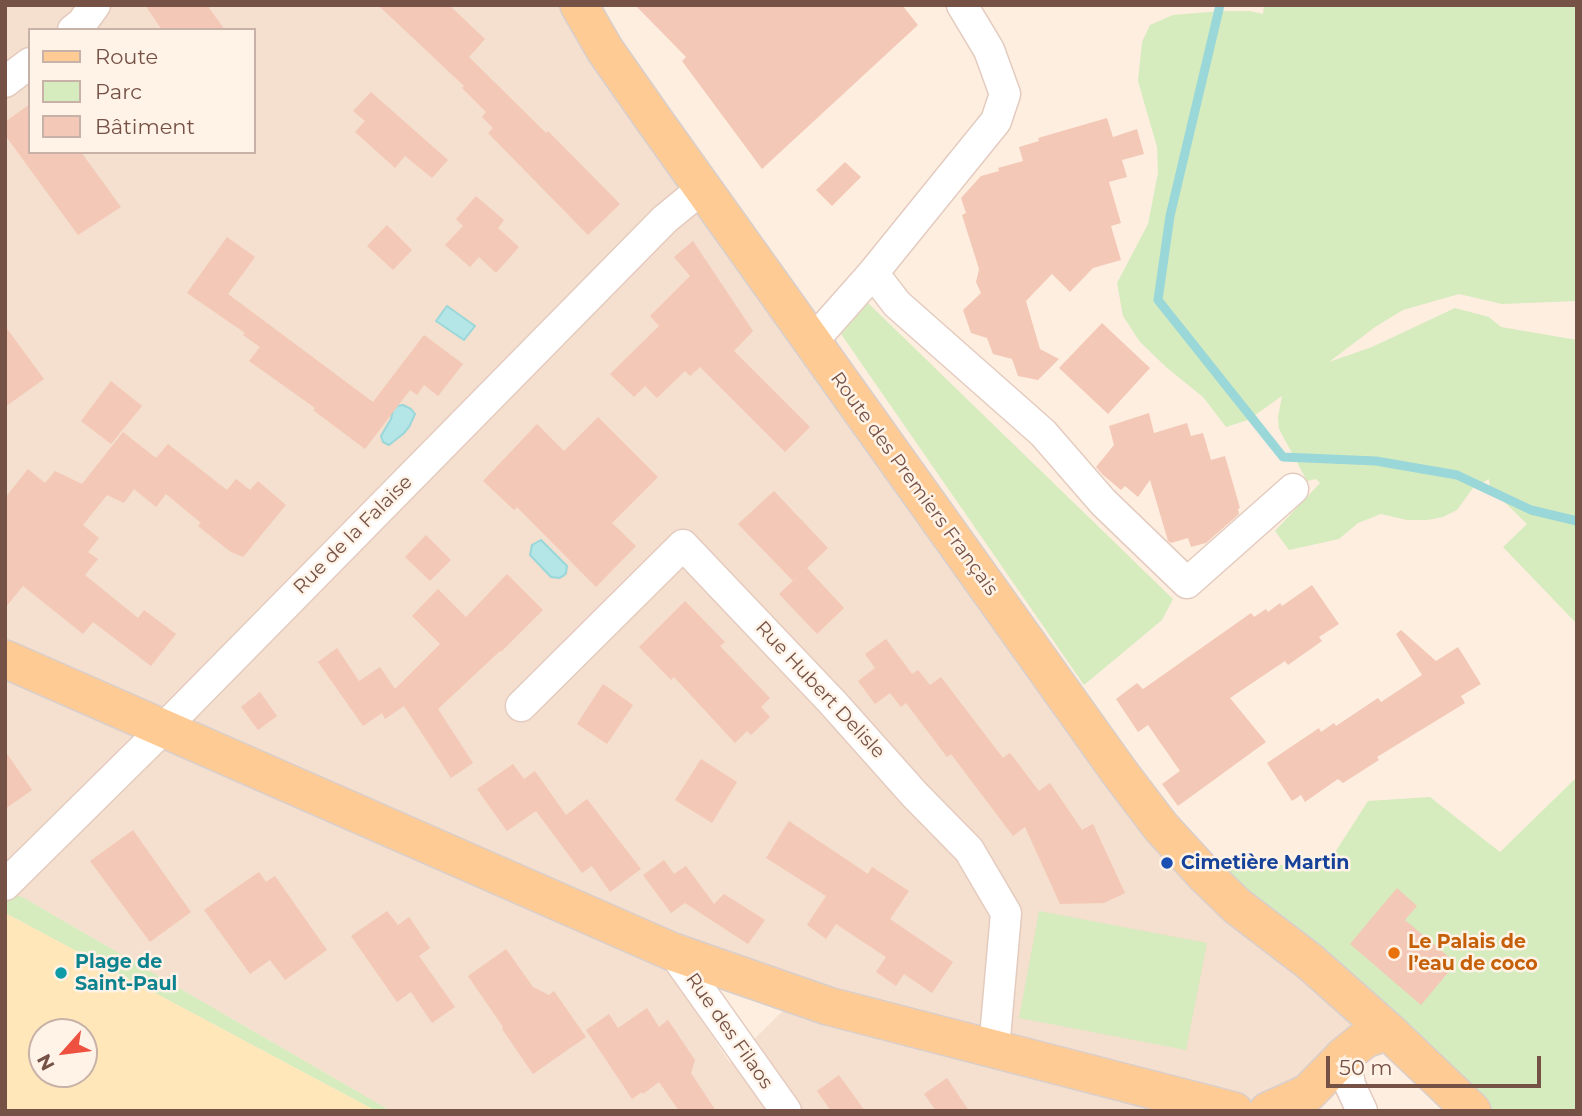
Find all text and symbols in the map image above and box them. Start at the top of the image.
legend [28,28,256,154]
text: Route [95,44,158,69]
text: Parc [95,79,142,104]
text: Bâtiment [95,114,195,139]
street label: Route des Premiers Français [825,368,1003,600]
street label: Rue de la Falaise [289,471,417,599]
street label: Rue Hubert Delisle [750,617,890,763]
place label: Cimetière Martin [1181,852,1349,874]
marker: Cimetière Martin [1159,855,1175,871]
place label: Le Palais de l’eau de coco [1408,931,1538,975]
marker: Le Palais de l’eau de coco [1386,945,1402,961]
place label: Plage de Saint-Paul [75,951,177,995]
marker: Plage de Saint-Paul [53,965,69,981]
street label: Rue des Filaos [681,969,777,1093]
north arrow [28,1018,98,1088]
scale bar [1330,1042,1545,1086]
text: N [32,1050,60,1074]
text: 50 m [1339,1055,1393,1080]

